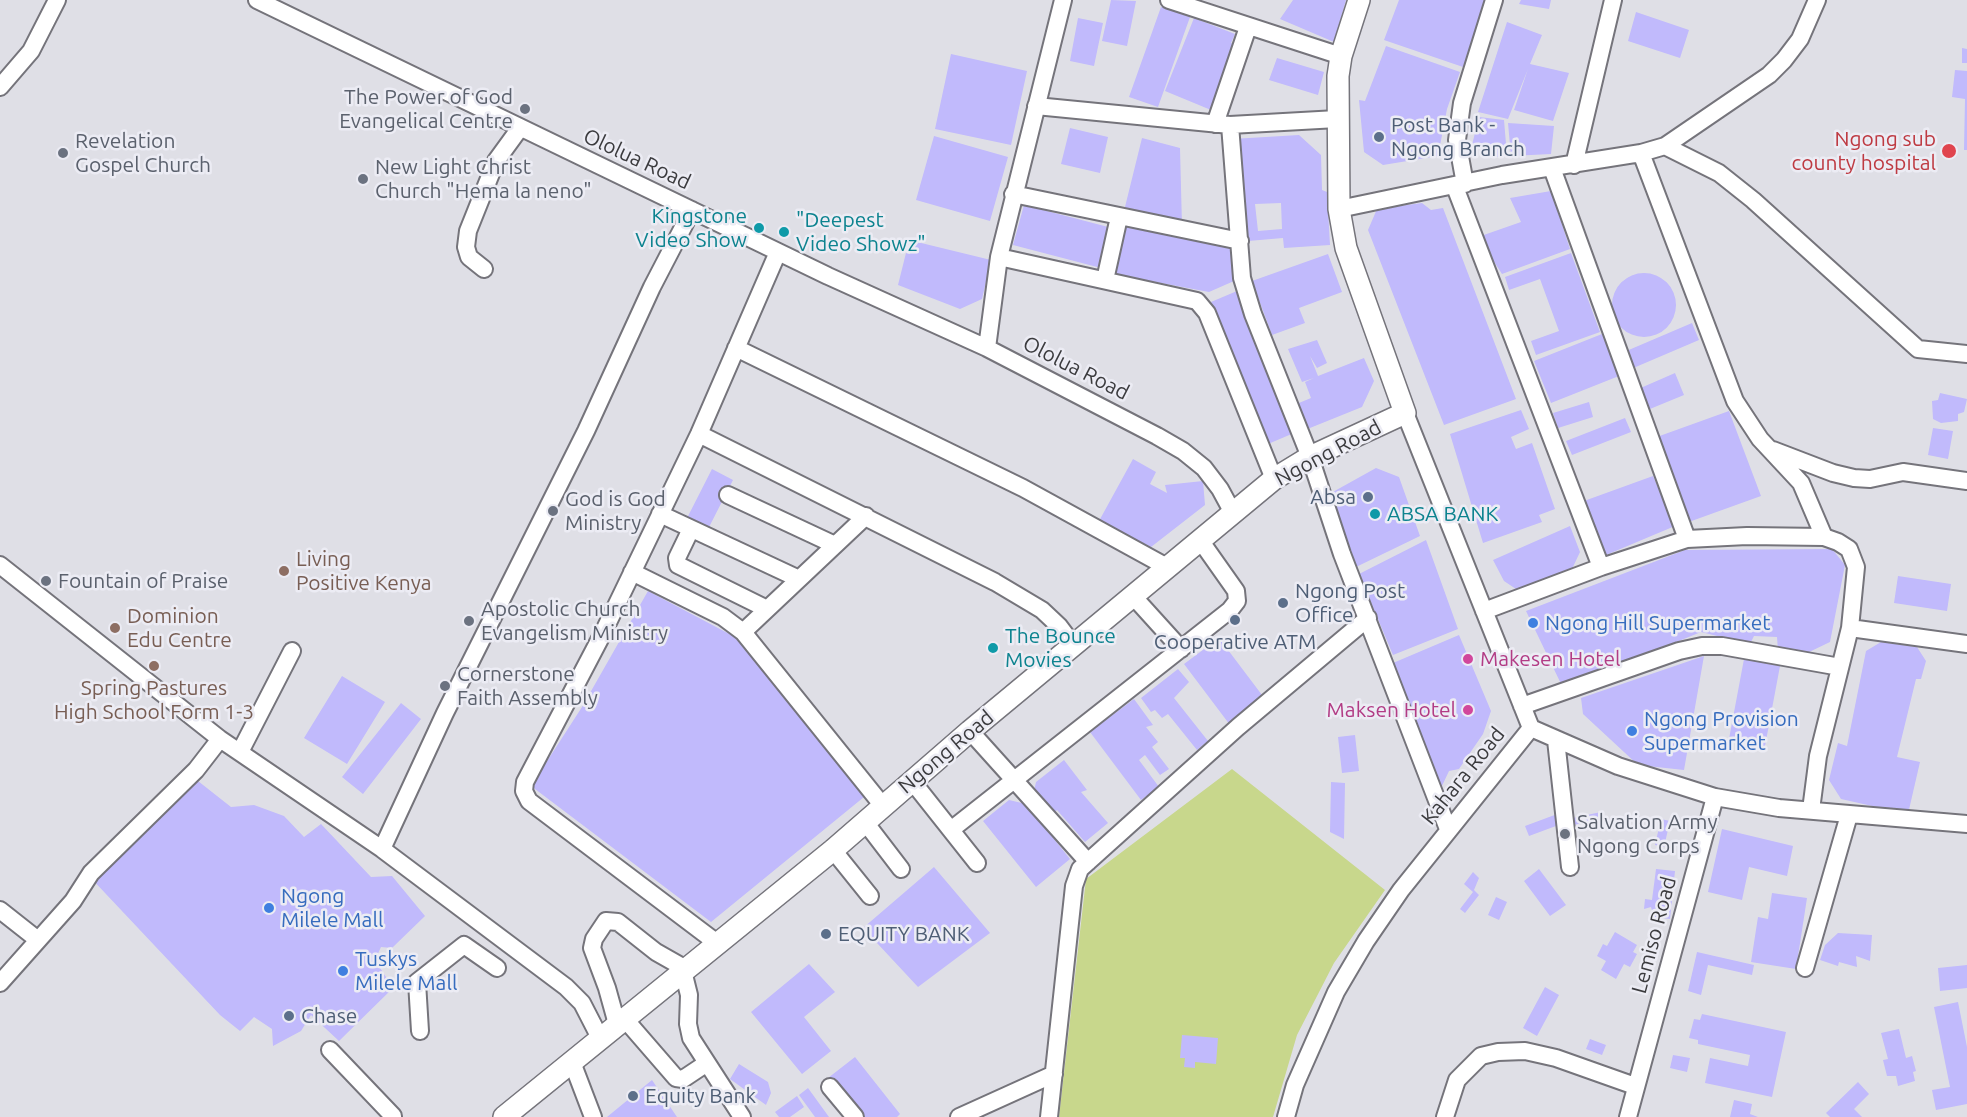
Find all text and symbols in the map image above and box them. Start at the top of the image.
place label: The Power of God Evangelical Centre [339,84,513,134]
marker: The Power of God Evangelical Centre [518,102,532,116]
place label: Post Bank - Ngong Branch [1391,112,1525,162]
street label: Ololua Road [579,123,695,195]
place label: Ngong sub county hospital [1792,126,1936,176]
place label: Revelation Gospel Church [75,128,211,178]
marker: Post Bank - Ngong Branch [1372,130,1386,144]
marker: Ngong sub county hospital [1940,142,1958,160]
marker: Revelation Gospel Church [56,146,70,160]
place label: New Light Christ Church "Hema la neno" [375,154,592,204]
marker: New Light Christ Church "Hema la neno" [356,172,370,186]
place label: Kingstone Video Show [635,203,747,253]
place label: "Deepest Video Showz" [796,207,926,257]
marker: Kingstone Video Show [752,221,766,235]
marker: "Deepest Video Showz" [777,225,791,239]
street label: Ololua Road [1019,331,1133,405]
street label: Ngong Road [1271,414,1385,492]
place label: Absa [1310,484,1356,510]
place label: God is God Ministry [565,486,666,536]
marker: Absa [1361,490,1375,504]
place label: ABSA BANK [1387,501,1498,527]
marker: God is God Ministry [546,504,560,518]
marker: ABSA BANK [1368,507,1382,521]
place label: Living Positive Kenya [296,546,432,596]
marker: Living Positive Kenya [277,564,291,578]
place label: Fountain of Praise [58,568,228,594]
marker: Fountain of Praise [39,574,53,588]
place label: Ngong Post Office [1295,578,1405,628]
place label: Apostolic Church Evangelism Ministry [481,596,668,646]
marker: Ngong Post Office [1276,596,1290,610]
place label: Dominion Edu Centre [127,603,232,653]
place label: Ngong Hill Supermarket [1545,610,1771,636]
marker: Cooperative ATM [1228,613,1242,627]
marker: Apostolic Church Evangelism Ministry [462,614,476,628]
marker: Ngong Hill Supermarket [1526,616,1540,630]
marker: Dominion Edu Centre [108,621,122,635]
place label: The Bounce Movies [1005,623,1116,673]
place label: Cooperative ATM [1154,629,1316,655]
marker: The Bounce Movies [986,641,1000,655]
place label: Makesen Hotel [1480,646,1621,672]
marker: Makesen Hotel [1461,652,1475,666]
marker: Spring Pastures High School Form 1-3 [147,659,161,673]
place label: Cornerstone Faith Assembly [457,661,598,711]
place label: Spring Pastures High School Form 1-3 [54,675,254,725]
marker: Cornerstone Faith Assembly [438,679,452,693]
place label: Maksen Hotel [1327,697,1456,723]
marker: Maksen Hotel [1461,703,1475,717]
street label: Ngong Road [893,705,999,799]
place label: Ngong Provision Supermarket [1644,706,1799,756]
street label: Kahara Road [1416,722,1510,830]
marker: Ngong Provision Supermarket [1625,724,1639,738]
place label: Salvation Army Ngong Corps [1577,809,1718,859]
marker: Salvation Army Ngong Corps [1558,827,1572,841]
street label: Lemiso Road [1626,874,1682,996]
place label: Ngong Milele Mall [281,883,383,933]
marker: Ngong Milele Mall [262,901,276,915]
place label: EQUITY BANK [838,921,969,947]
marker: EQUITY BANK [819,927,833,941]
place label: Tuskys Milele Mall [355,946,457,996]
marker: Tuskys Milele Mall [336,964,350,978]
place label: Chase [301,1003,357,1029]
marker: Chase [282,1009,296,1023]
place label: Equity Bank [645,1083,756,1109]
marker: Equity Bank [626,1089,640,1103]

